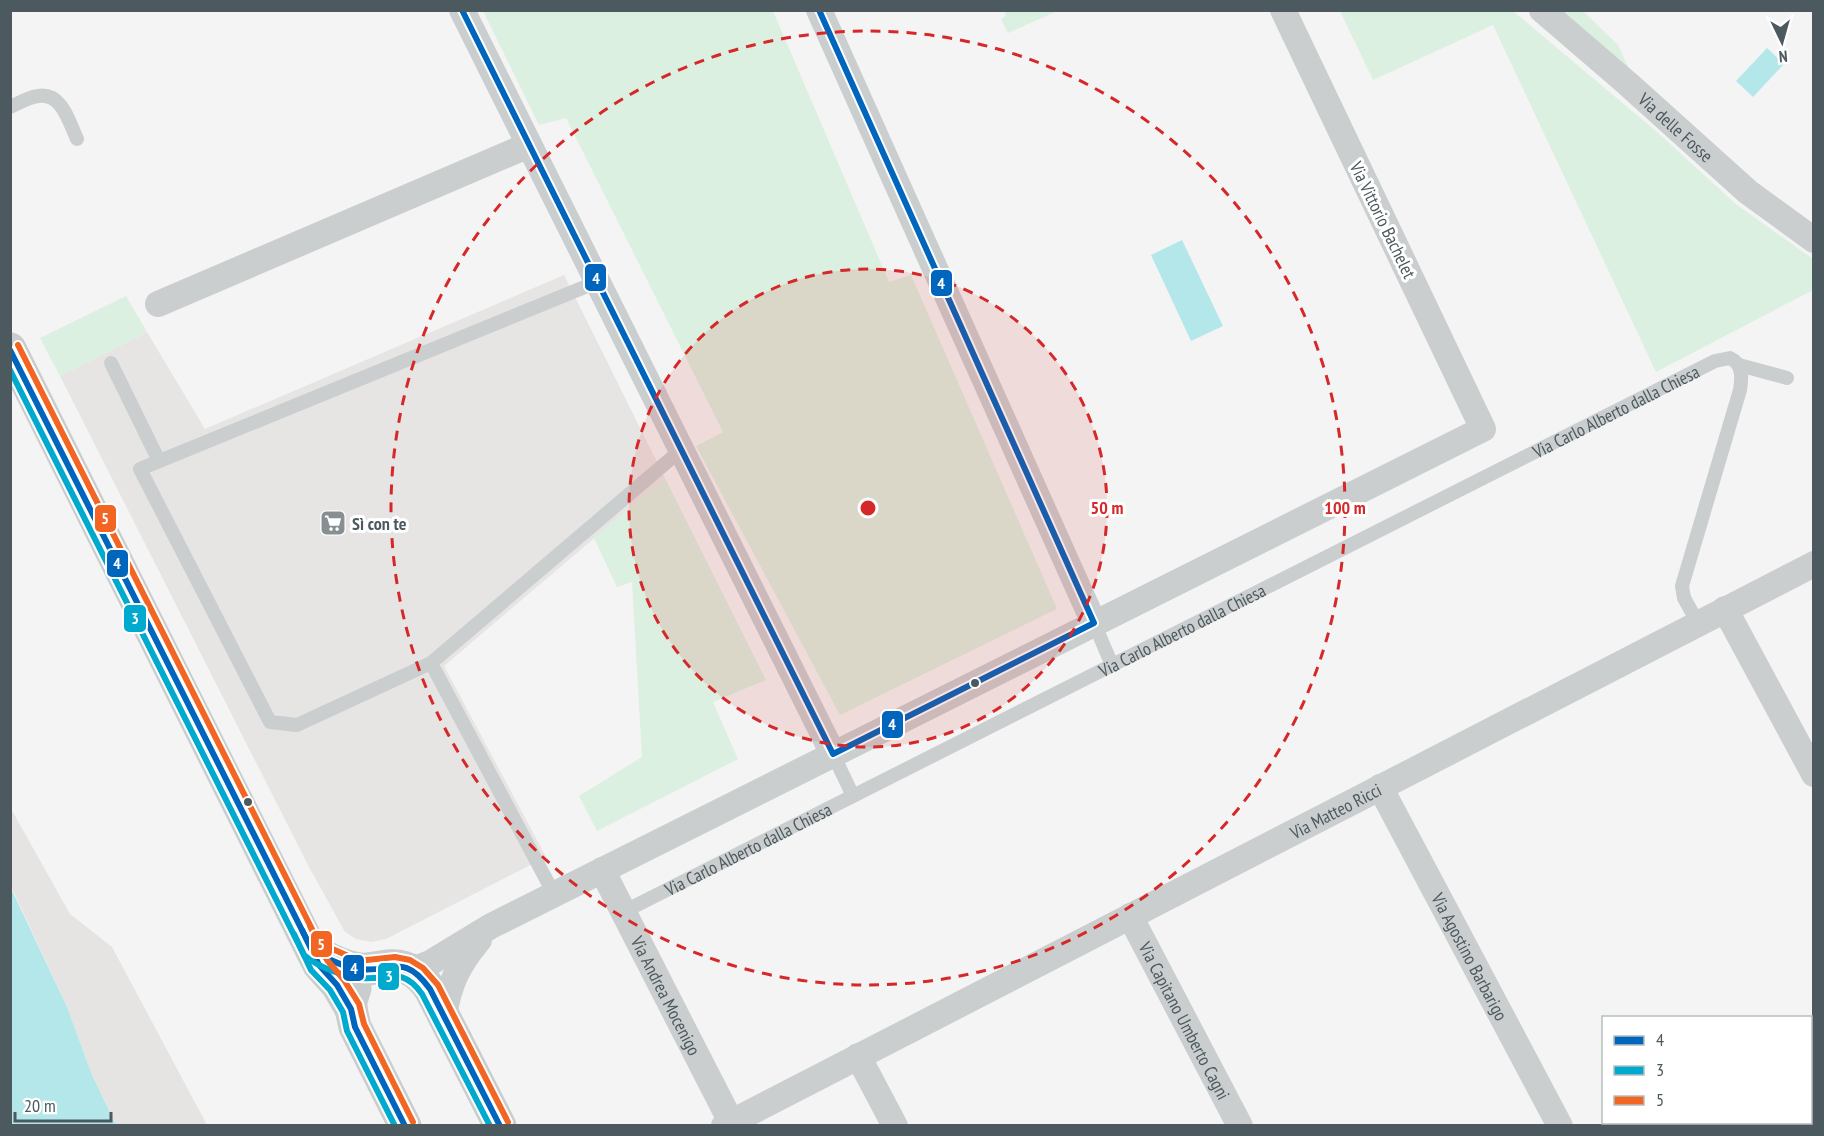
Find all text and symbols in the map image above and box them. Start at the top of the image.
north arrow [1752,12,1812,72]
text: N [1778,47,1788,67]
street label: Via delle Fosse [1633,87,1718,167]
street label: Via Vittorio Bachelet [1344,157,1421,282]
line badge: 4 [584,263,607,292]
text: 4 [592,268,600,288]
line badge: 4 [930,269,953,297]
text: 4 [937,273,945,293]
street label: Via Carlo Alberto dalla Chiesa [1528,359,1703,463]
text: 50 m [1091,496,1123,519]
text: 100 m [1324,496,1366,519]
centre of rings [858,498,878,518]
line badge: 5 [94,504,117,533]
text: 5 [101,508,109,528]
supermarket icon: Sì con te [318,508,348,538]
place label: Sì con te [352,512,407,535]
line badge: 4 [106,549,129,578]
text: 4 [113,553,121,573]
street label: Via Carlo Alberto dalla Chiesa [1094,578,1269,682]
line badge: 3 [123,604,147,633]
text: 3 [131,608,139,628]
unlabelled marker [969,677,981,689]
line badge: 4 [881,710,904,739]
text: 4 [888,714,896,734]
street label: Via Matteo Ricci [1285,778,1385,844]
unlabelled marker [242,796,254,808]
street label: Via Carlo Alberto dalla Chiesa [660,797,835,901]
street label: Via Agostino Barbarigo [1426,888,1513,1025]
line badge: 5 [310,930,333,958]
street label: Via Andrea Mocenigo [626,931,706,1059]
text: 5 [317,934,325,954]
street label: Via Capitano Umberto Cagni [1134,937,1236,1103]
line badge: 4 [342,954,365,982]
text: 4 [350,958,358,978]
line badge: 3 [377,962,400,991]
text: 3 [385,966,393,986]
legend [1602,1016,1812,1124]
text: 4 [1656,1028,1664,1051]
text: 3 [1656,1058,1664,1081]
scale bar [15,1085,111,1123]
text: 5 [1656,1088,1664,1111]
text: 20 m [24,1094,56,1117]

